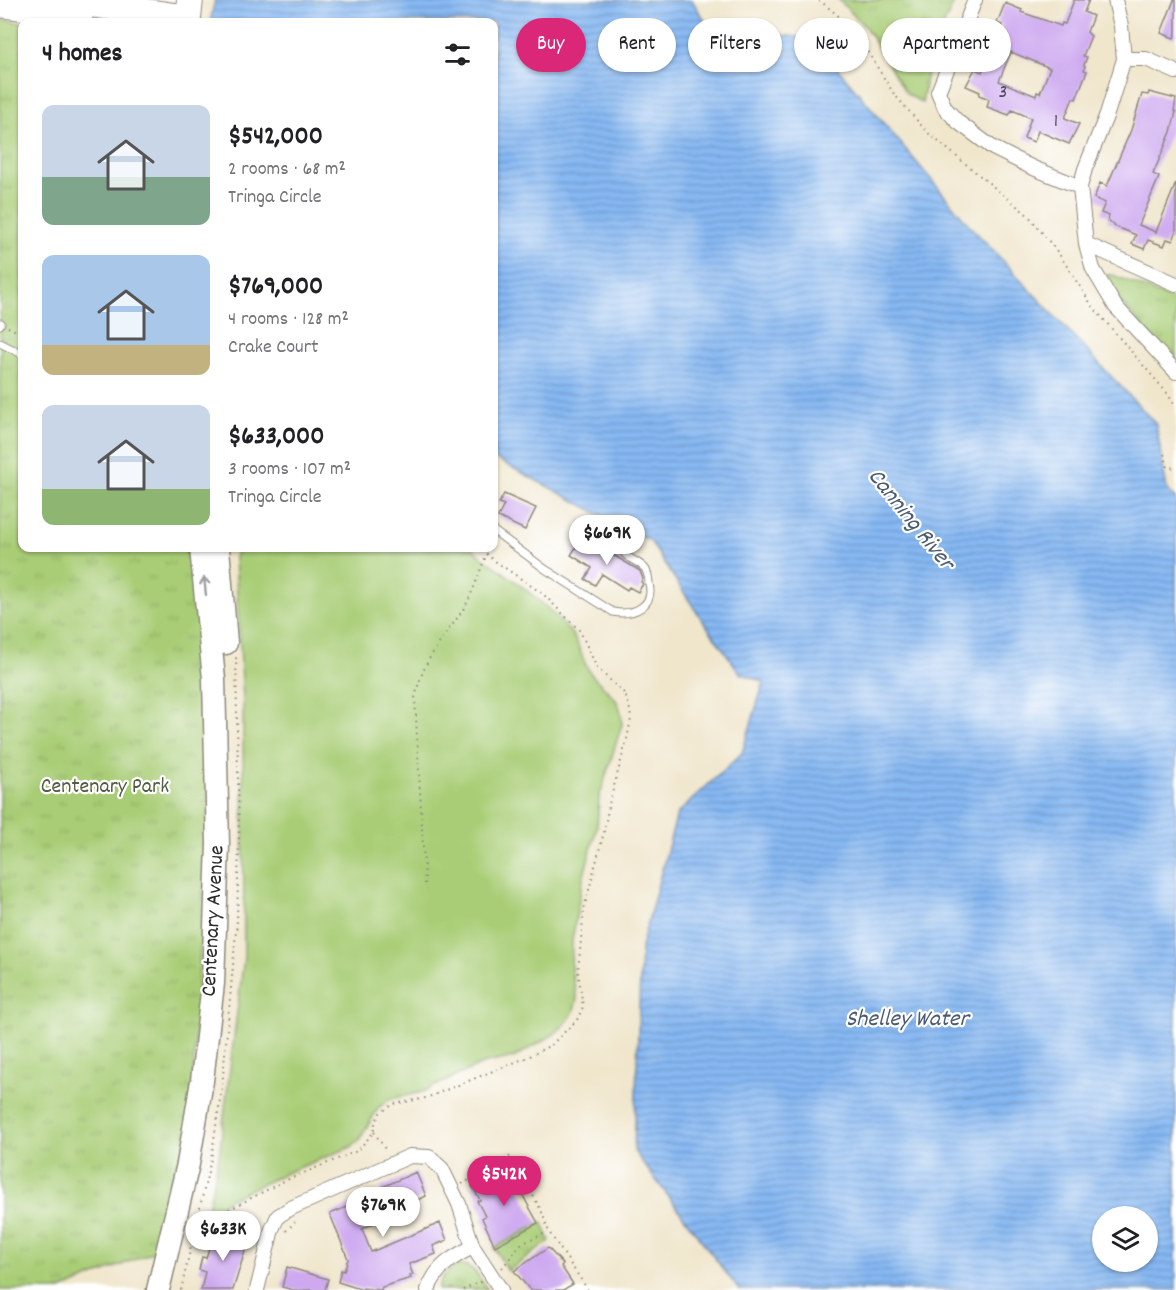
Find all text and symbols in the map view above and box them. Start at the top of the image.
chip: Buy [516,18,586,72]
chip: Rent [598,18,676,72]
chip: Filters [688,18,782,72]
chip: New [794,18,869,72]
chip: Apartment [881,18,1011,72]
text: 4 homes [42,36,122,73]
icon: filters [441,38,474,71]
house number: 3 [999,79,1007,107]
house number: 1 [1054,108,1058,136]
text: $542,000 [228,119,323,156]
icon: home [90,129,162,201]
text: 2 rooms · 68 m² [228,156,346,184]
text: Tringa Circle [228,184,322,212]
text: $769,000 [228,269,323,306]
icon: home [90,279,162,351]
text: 4 rooms · 128 m² [228,306,349,334]
text: Crake Court [228,334,318,362]
text: $633,000 [228,419,324,456]
icon: home [90,429,162,501]
text: 3 rooms · 107 m² [228,456,351,484]
water label: Canning River [858,462,964,581]
text: Tringa Circle [228,484,322,512]
pin: $669K [565,515,649,566]
text: $669K [583,520,631,548]
one-way arrow [199,576,210,596]
park label: Centenary Park [41,772,169,803]
street label: Centenary Avenue [195,845,233,997]
water label: Shelley Water [846,1003,971,1037]
pin: $542K [462,1156,546,1207]
text: $542K [481,1161,527,1189]
pin: $769K [341,1187,425,1238]
text: $769K [360,1192,406,1220]
map controls [1092,1206,1158,1272]
button: layers [1092,1206,1158,1272]
pin: $633K [181,1211,265,1262]
text: $633K [200,1216,246,1244]

